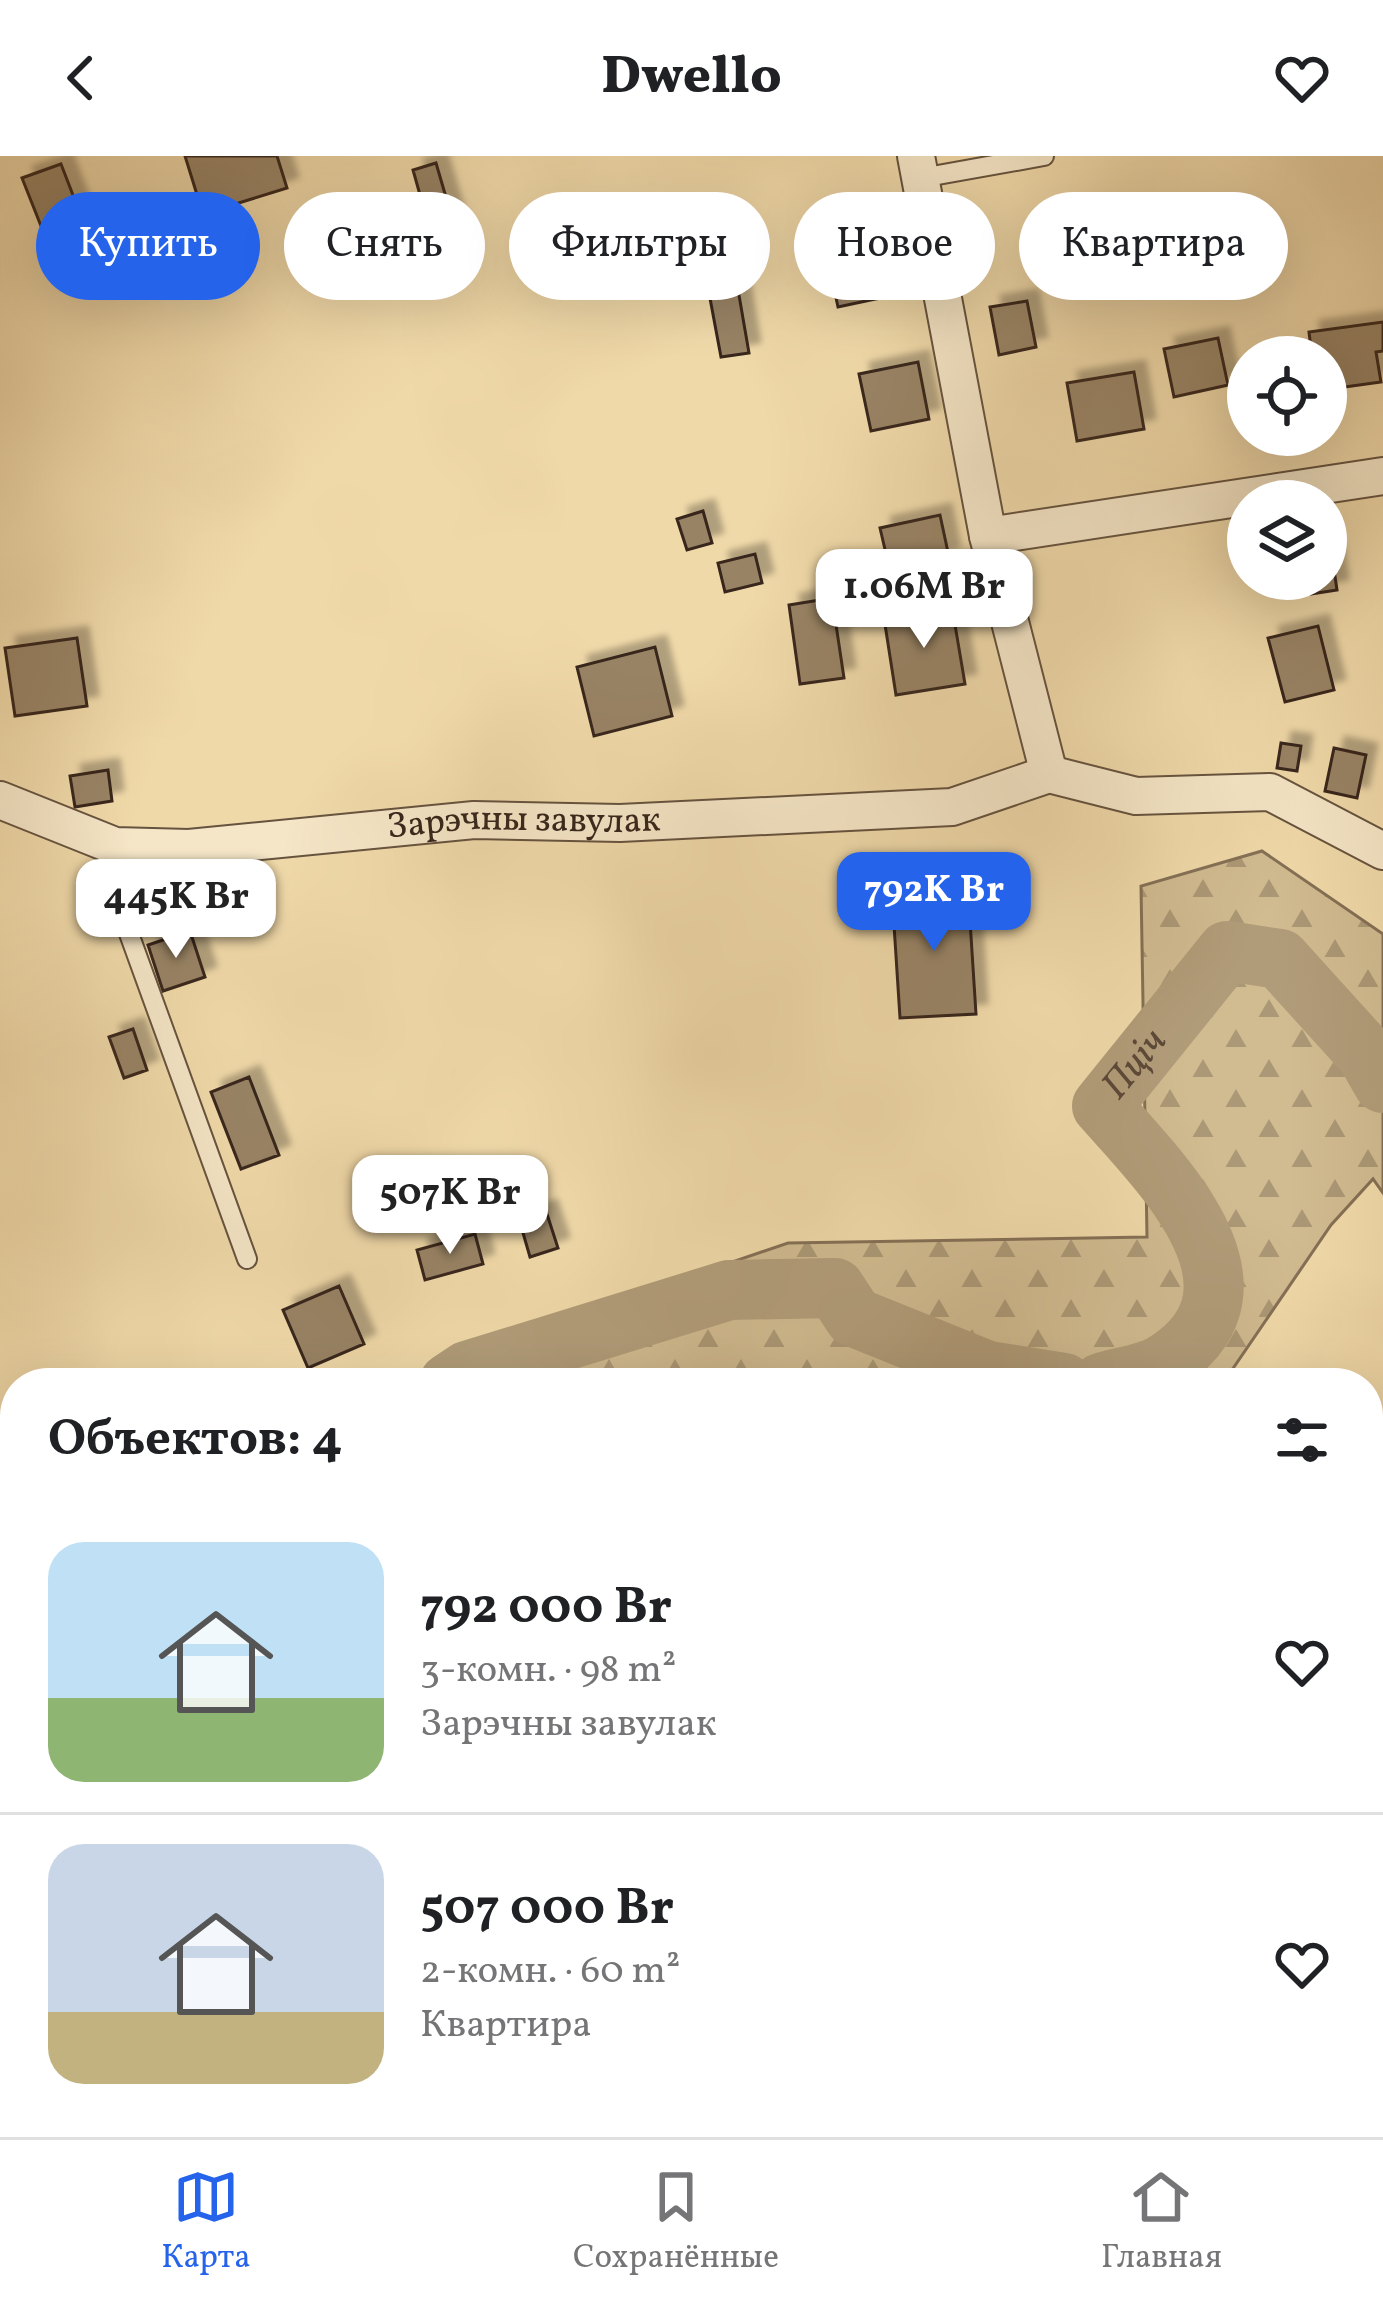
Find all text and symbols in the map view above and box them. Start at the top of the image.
text: Dwello [601,41,782,116]
icon: back [48,45,114,111]
icon: heart [1269,45,1335,111]
chip: Купить [36,192,260,300]
chip: Снять [284,192,485,300]
chip: Фильтры [509,192,770,300]
chip: Новое [794,192,995,300]
chip: Квартира [1019,192,1288,300]
map controls [1227,336,1347,600]
button: locate [1227,336,1347,456]
button: layers [1227,480,1347,600]
pin: 1.06M Br [800,549,1048,651]
text: 1.06M Br [843,561,1005,615]
street label: Зарэчны завулак [385,794,662,853]
pin: 792K Br [823,852,1045,954]
pin: 445K Br [65,859,287,961]
text: 792K Br [864,864,1004,918]
text: 445K Br [103,871,249,925]
water label: Пціч [1090,1017,1181,1111]
pin: 507K Br [339,1155,561,1257]
text: 507K Br [379,1167,521,1221]
text: Объектов: 4 [48,1405,343,1476]
icon: filters [1269,1407,1335,1473]
text: 792 000 Br [420,1573,672,1644]
icon: home [144,1590,288,1734]
icon: heart [1269,1629,1335,1695]
text: 3-комн. · 98 m² [420,1644,676,1698]
text: Зарэчны завулак [420,1698,717,1752]
text: 507 000 Br [420,1874,674,1945]
icon: home [144,1892,288,2036]
icon: heart [1269,1931,1335,1997]
text: 2-комн. · 60 m² [420,1945,680,1999]
text: Квартира [420,1999,592,2053]
tab: Карта [161,2164,251,2282]
tab: Сохранённые [573,2164,779,2282]
tab: Главная [1101,2164,1222,2282]

